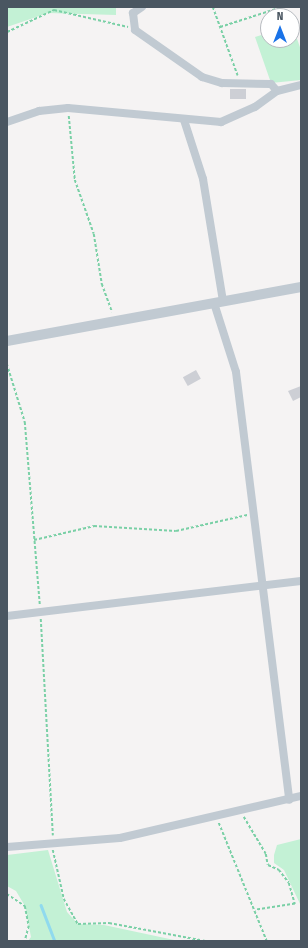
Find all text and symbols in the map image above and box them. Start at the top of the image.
north arrow [260,8,300,48]
text: N [277,10,283,23]

